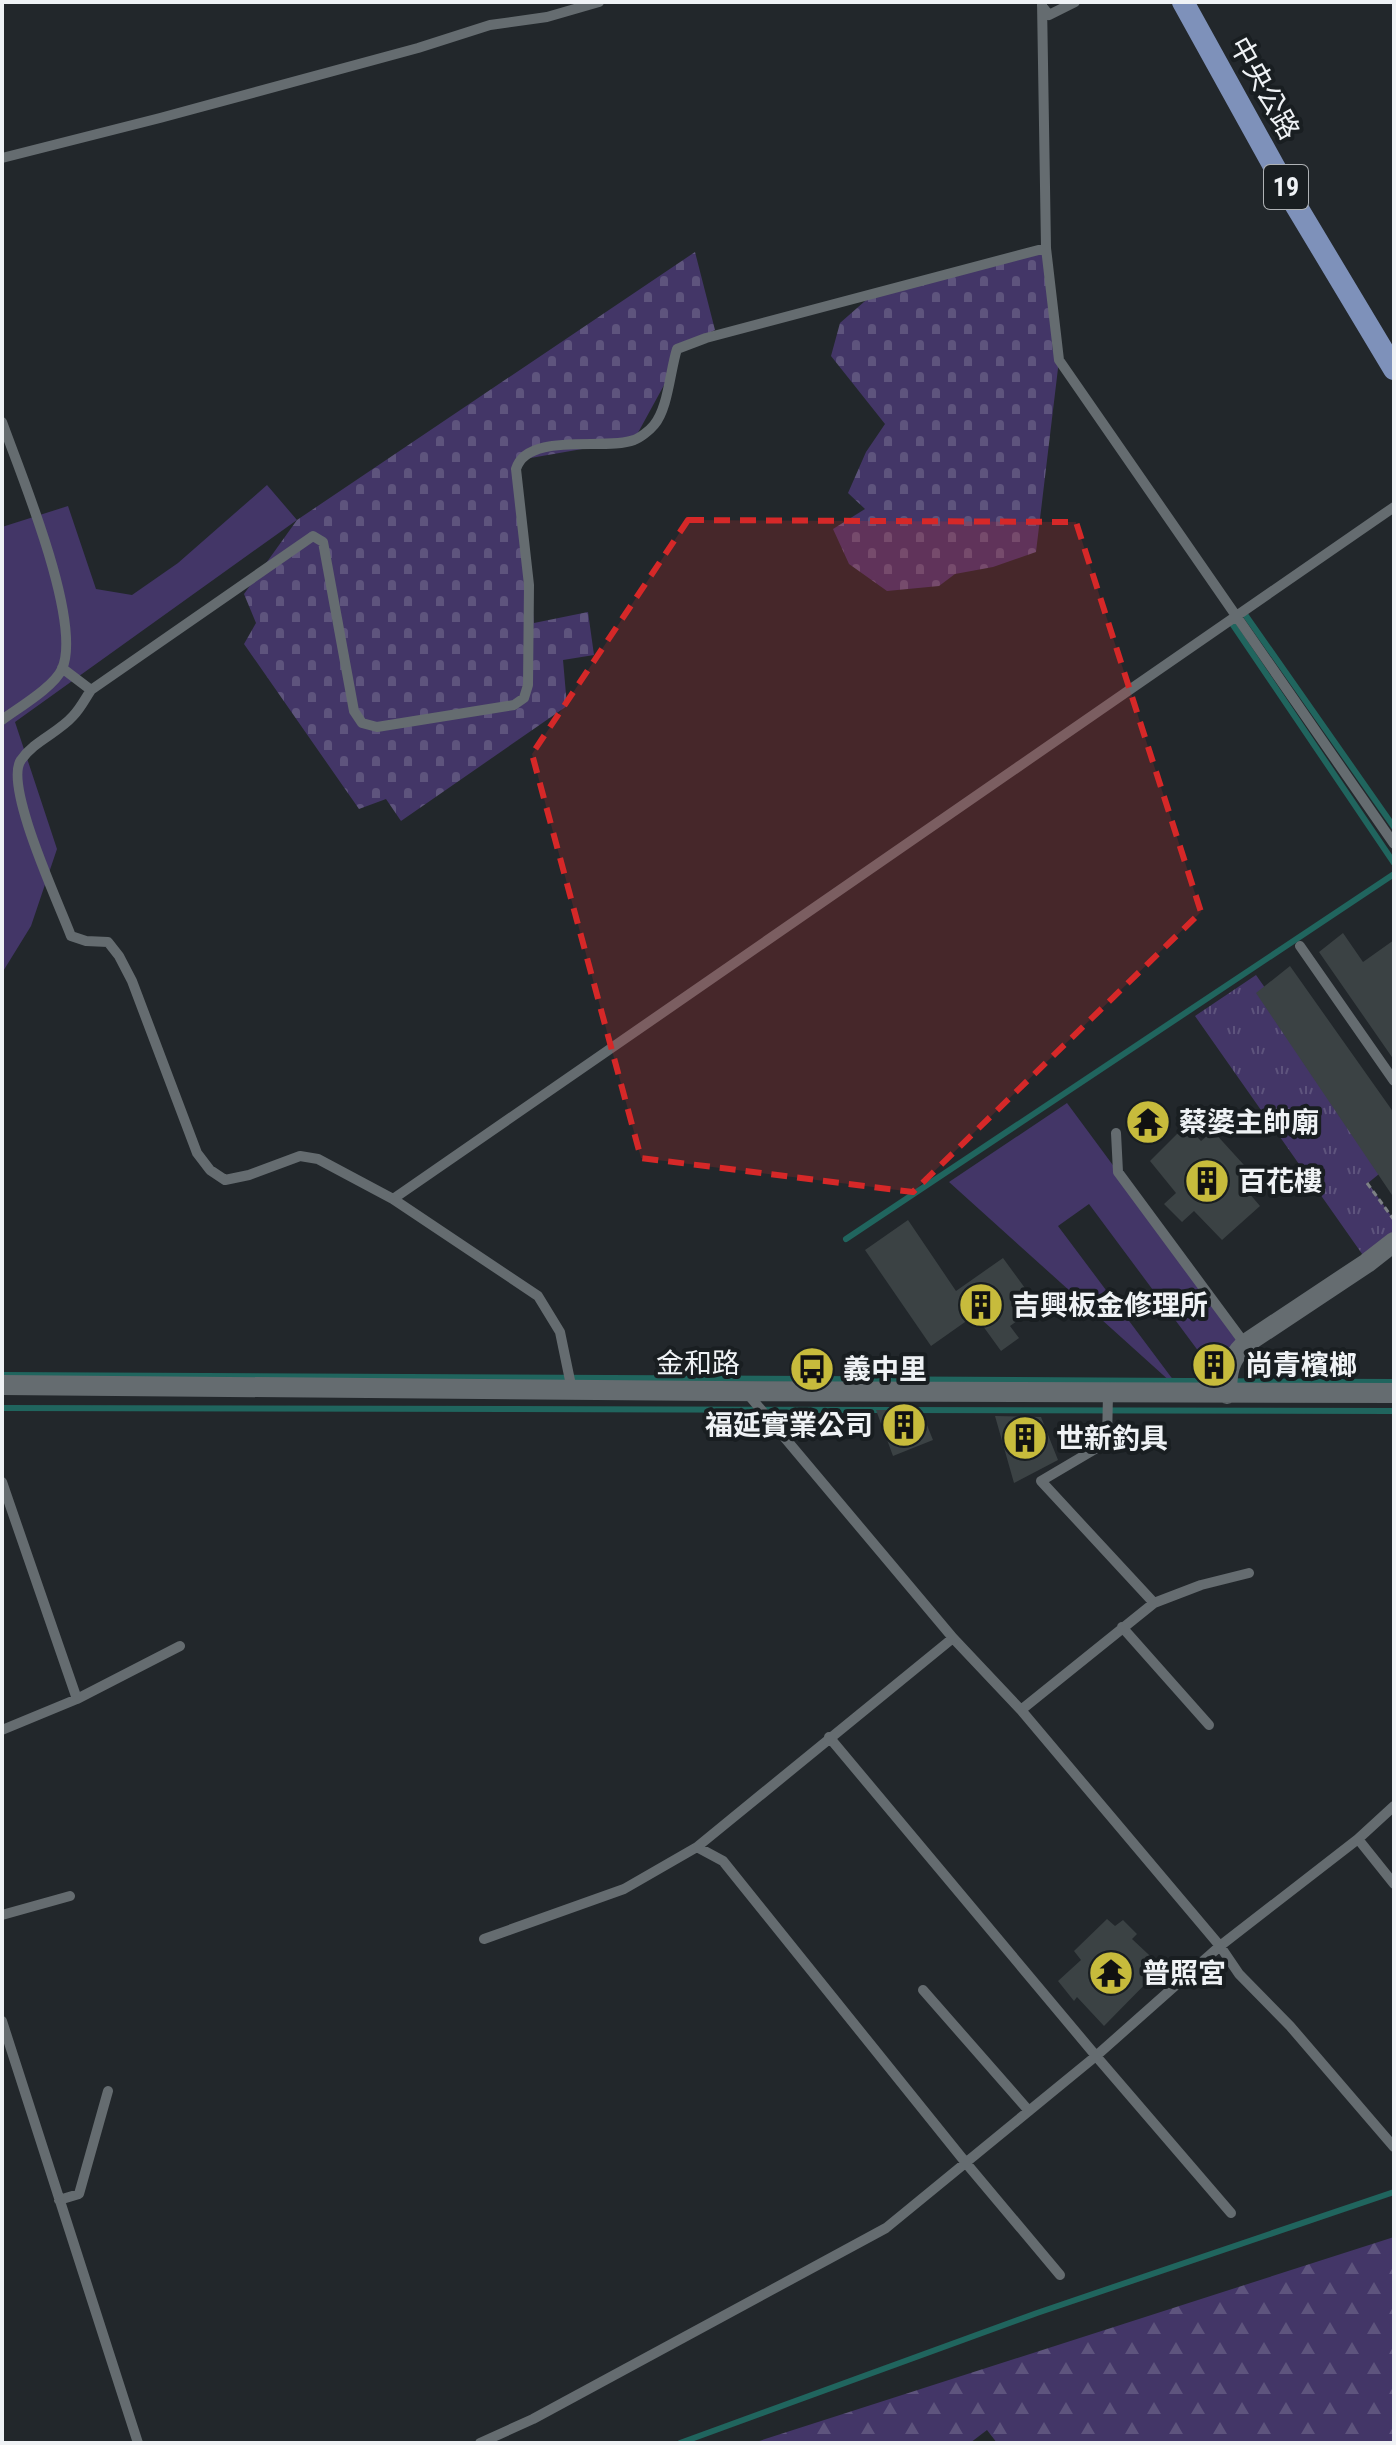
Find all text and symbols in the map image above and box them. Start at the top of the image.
street label: 中央公路 [1223,31,1306,145]
road number: 19 [1264,165,1308,209]
temple icon: 蔡婆主帥廟 [1124,1098,1172,1146]
place label: 蔡婆主帥廟 [1179,1106,1319,1139]
building icon: 百花樓 [1183,1157,1231,1205]
place label: 百花樓 [1238,1165,1322,1198]
building icon: 吉興板金修理所 [957,1281,1005,1329]
place label: 吉興板金修理所 [1012,1289,1208,1322]
building icon: 尚青檳榔 [1190,1341,1238,1389]
bus stop icon: 義中里 [788,1345,836,1393]
street label: 金和路 [656,1347,740,1380]
place label: 尚青檳榔 [1245,1349,1357,1382]
place label: 義中里 [843,1353,927,1386]
building icon: 福延實業公司 [880,1401,928,1449]
place label: 福延實業公司 [705,1409,873,1442]
building icon: 世新釣具 [1001,1414,1049,1462]
place label: 世新釣具 [1056,1422,1168,1455]
temple icon: 普照宮 [1087,1949,1135,1997]
place label: 普照宮 [1142,1957,1226,1990]

